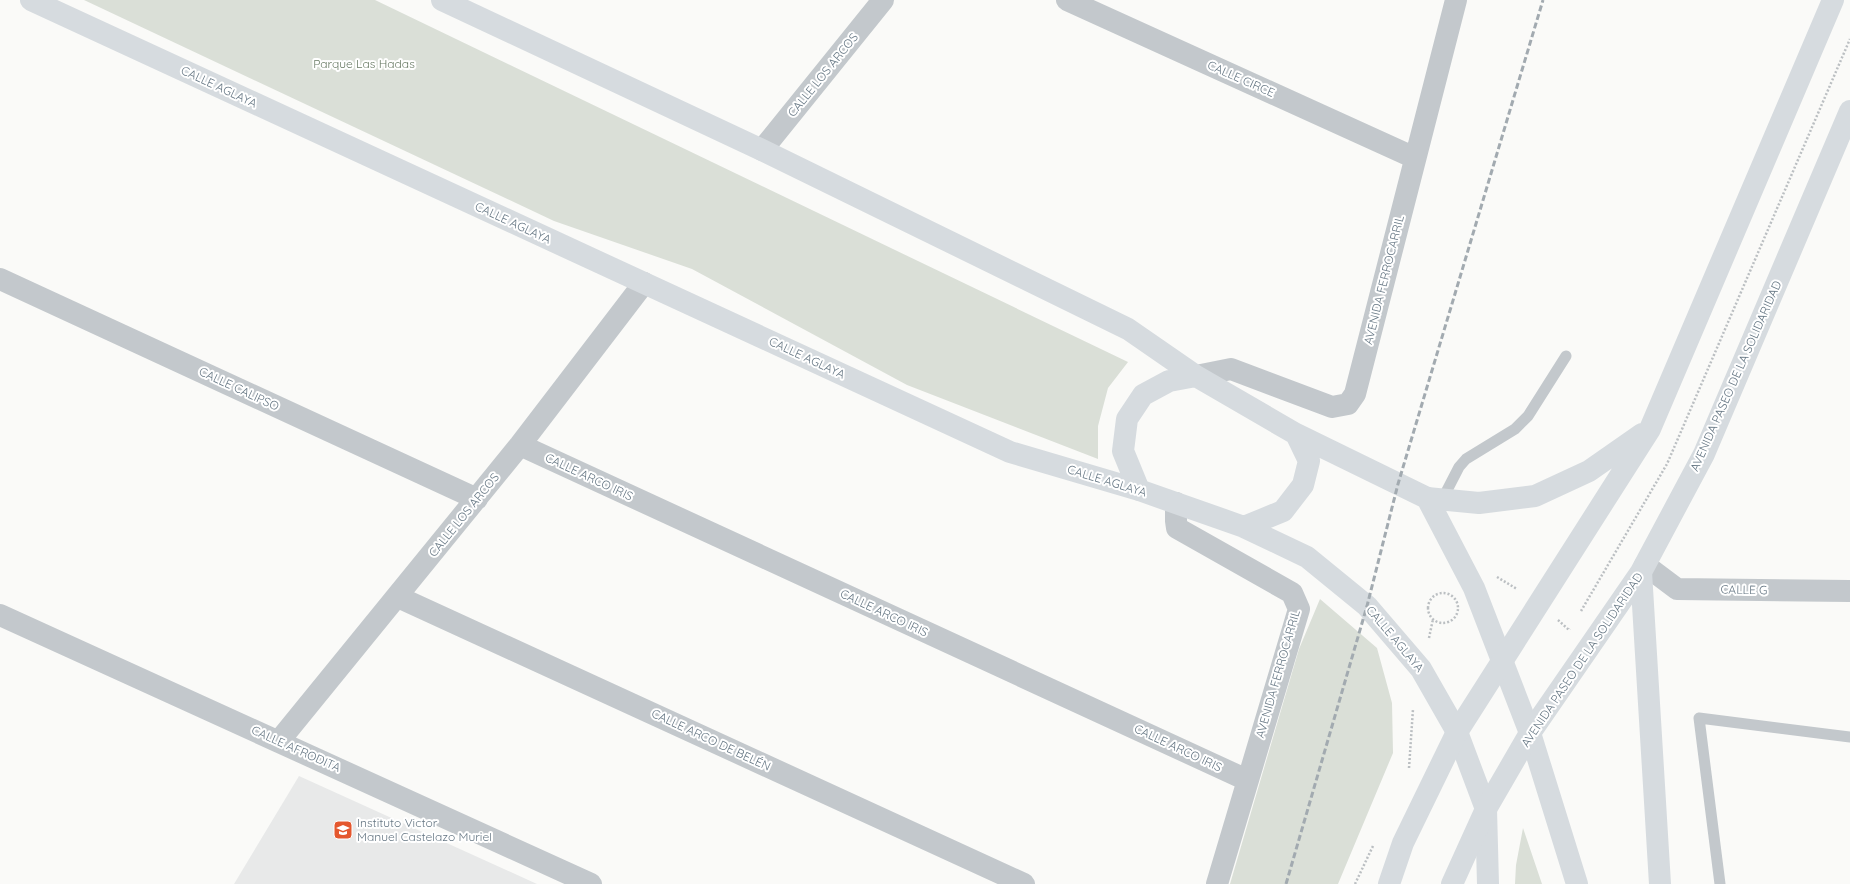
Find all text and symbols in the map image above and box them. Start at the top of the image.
street label: CALLE LOS ARCOS [784,30,861,120]
park label: Parque Las Hadas [313,56,415,71]
street label: CALLE CIRCE [1205,57,1277,100]
street label: CALLE AGLAYA [179,62,260,111]
street label: CALLE AGLAYA [473,198,554,247]
street label: AVENIDA FERROCARRIL [1360,213,1407,346]
street label: AVENIDA PASEO DE LA SOLIDARIDAD [1687,278,1785,473]
street label: CALLE AGLAYA [767,333,848,382]
street label: CALLE CALIPSO [197,363,282,414]
street label: CALLE ARCO IRIS [543,450,636,504]
street label: CALLE AGLAYA [1066,461,1149,500]
street label: CALLE LOS ARCOS [425,470,502,560]
street label: AVENIDA PASEO DE LA SOLIDARIDAD [1517,569,1646,750]
street label: CALLE G [1720,582,1768,597]
street label: CALLE ARCO IRIS [838,586,931,640]
street label: CALLE AGLAYA [1363,602,1428,675]
street label: AVENIDA FERROCARRIL [1252,607,1303,740]
street label: CALLE ARCO DE BELÉN [649,705,773,774]
street label: CALLE ARCO IRIS [1132,721,1225,775]
street label: CALLE AFRODITA [249,722,343,775]
place label: Instituto Victor Manuel Castelazo Muriel [357,815,492,844]
school or university icon: Instituto Victor Manuel Castelazo Muriel [332,819,354,841]

